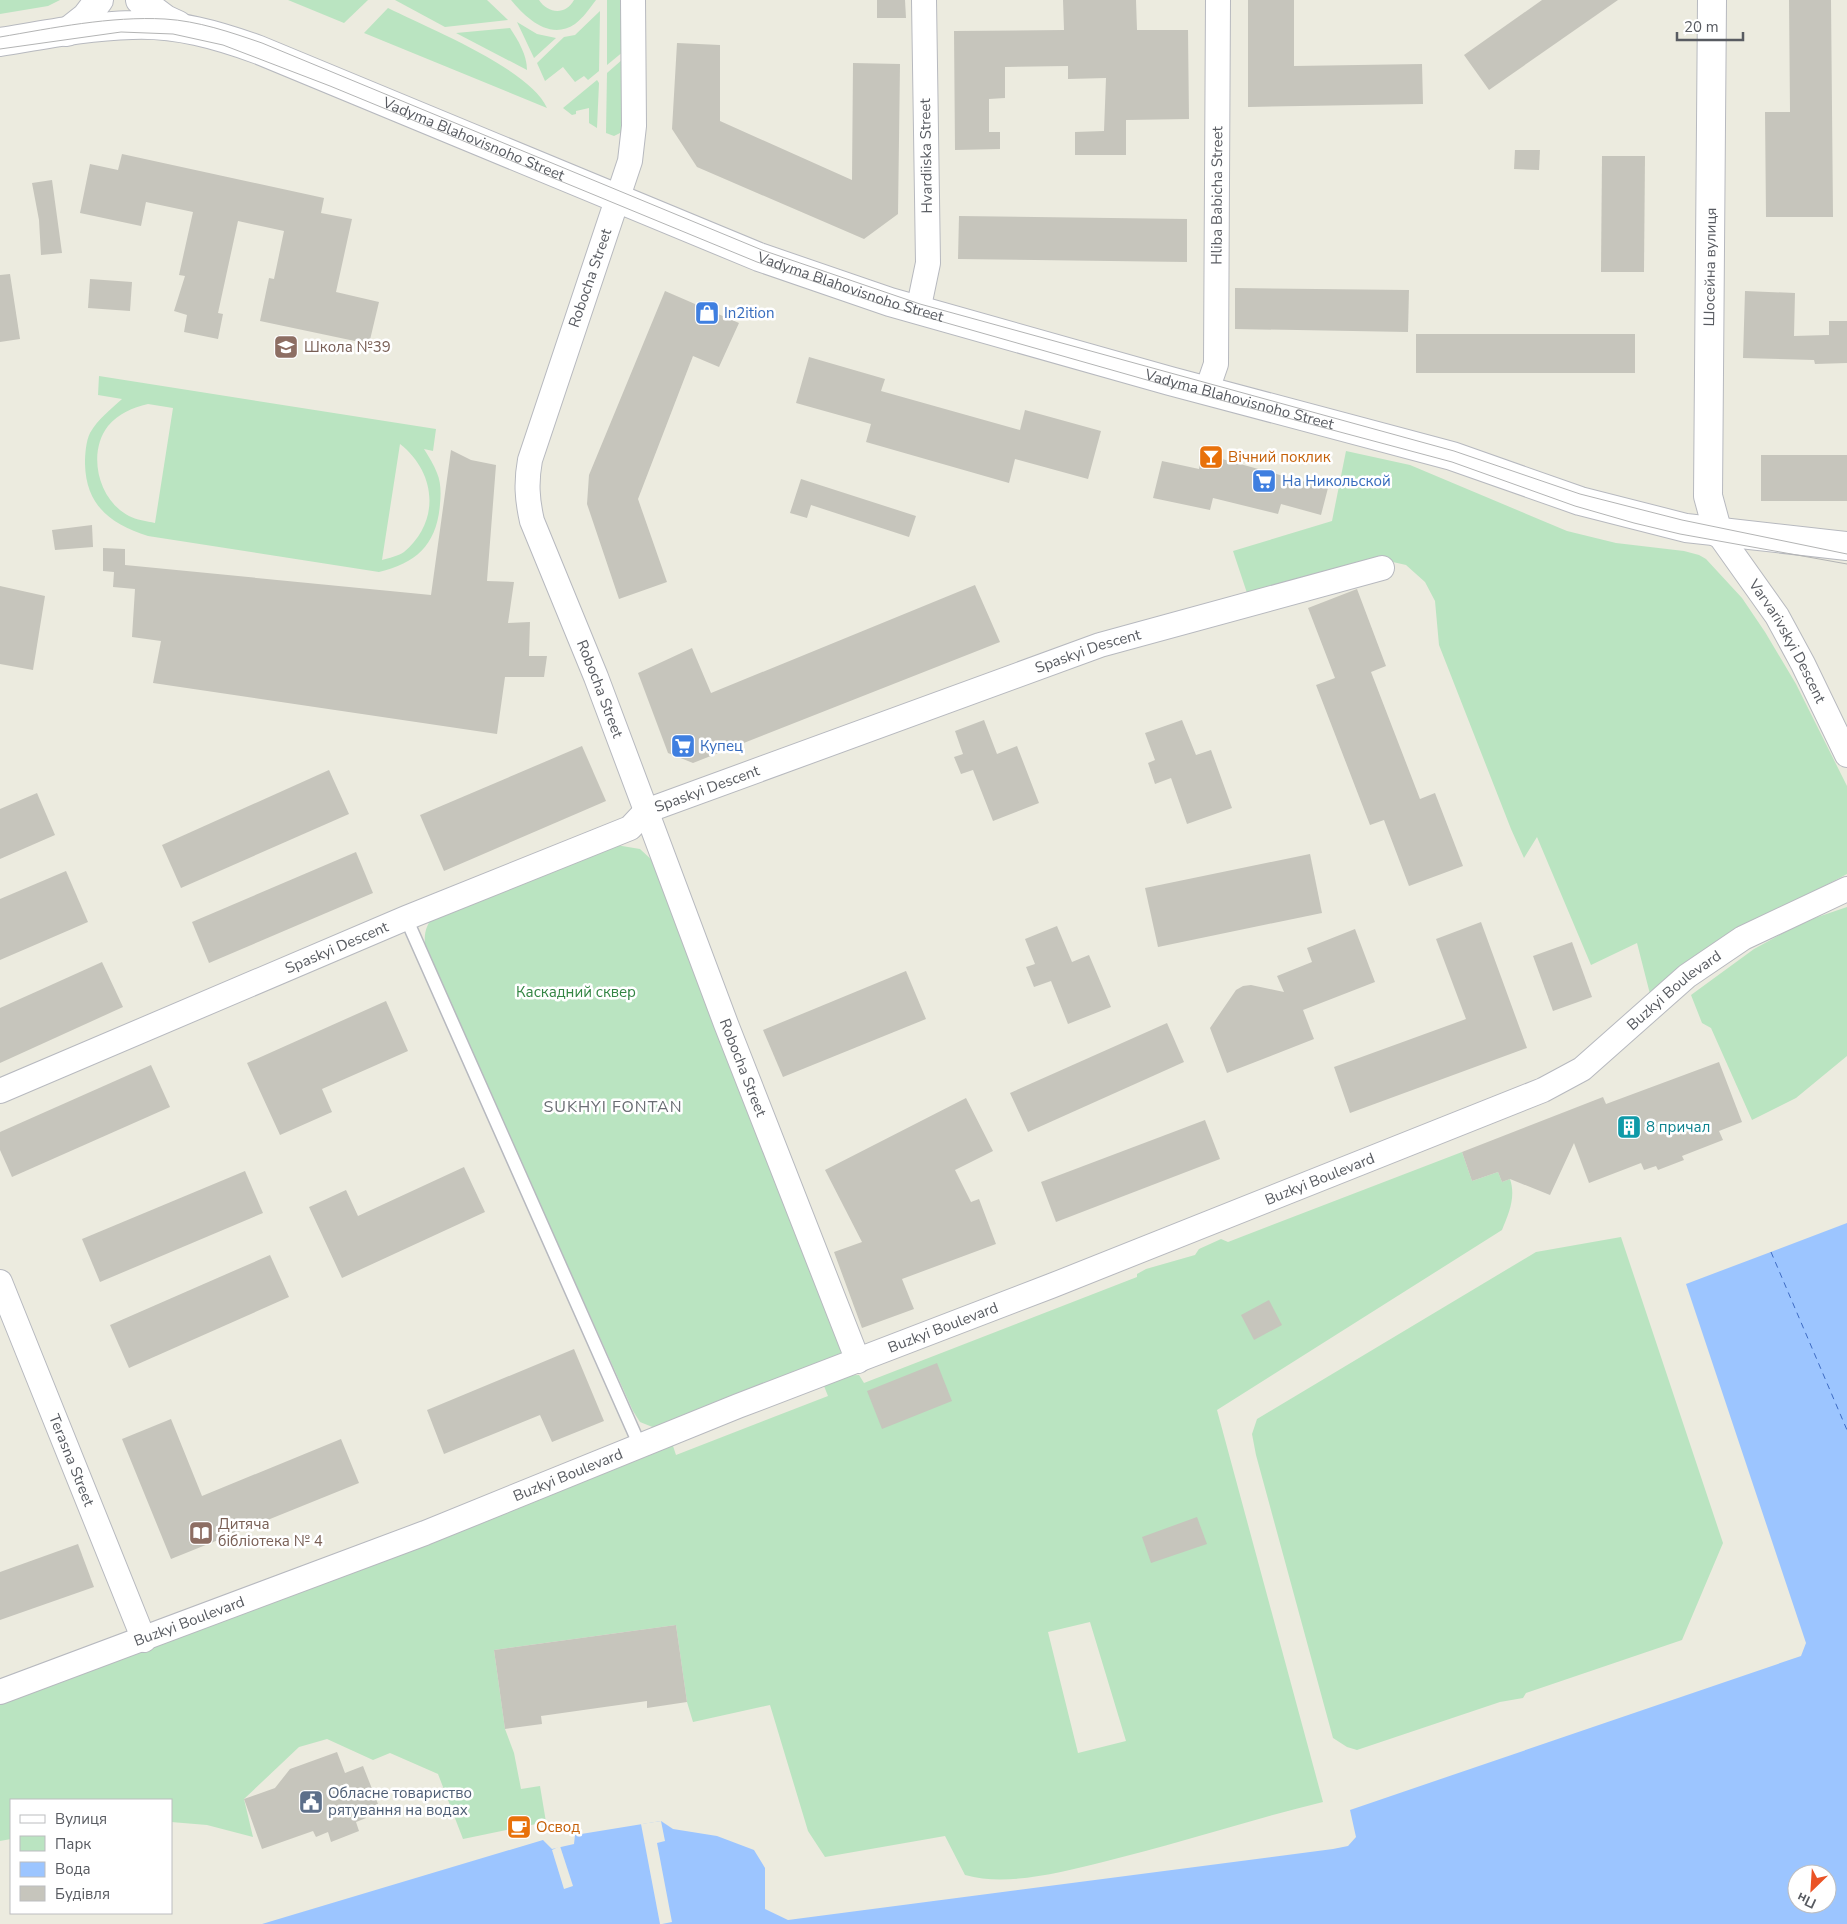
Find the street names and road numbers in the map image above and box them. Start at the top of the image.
street label: Vadyma Blahovisnoho Street [379,92,568,186]
street label: Hvardiiska Street [915,97,937,214]
street label: Hliba Babicha Street [1207,125,1227,265]
street label: Шосейна вулиця [1699,207,1721,327]
street label: Robocha Street [564,225,617,330]
street label: Vadyma Blahovisnoho Street [754,247,947,327]
street label: Vadyma Blahovisnoho Street [1142,364,1337,434]
street label: Varvarivskyi Descent [1744,575,1831,707]
street label: Spaskyi Descent [1032,624,1144,678]
street label: Robocha Street [572,637,628,741]
street label: Spaskyi Descent [652,760,763,817]
street label: Spaskyi Descent [282,916,392,978]
street label: Buzkyi Boulevard [1623,946,1725,1035]
street label: Robocha Street [715,1016,772,1120]
street label: Buzkyi Boulevard [1262,1148,1378,1210]
street label: Buzkyi Boulevard [885,1297,1001,1358]
street label: Terasna Street [44,1411,99,1510]
street label: Buzkyi Boulevard [510,1444,626,1506]
street label: Buzkyi Boulevard [131,1591,247,1651]

